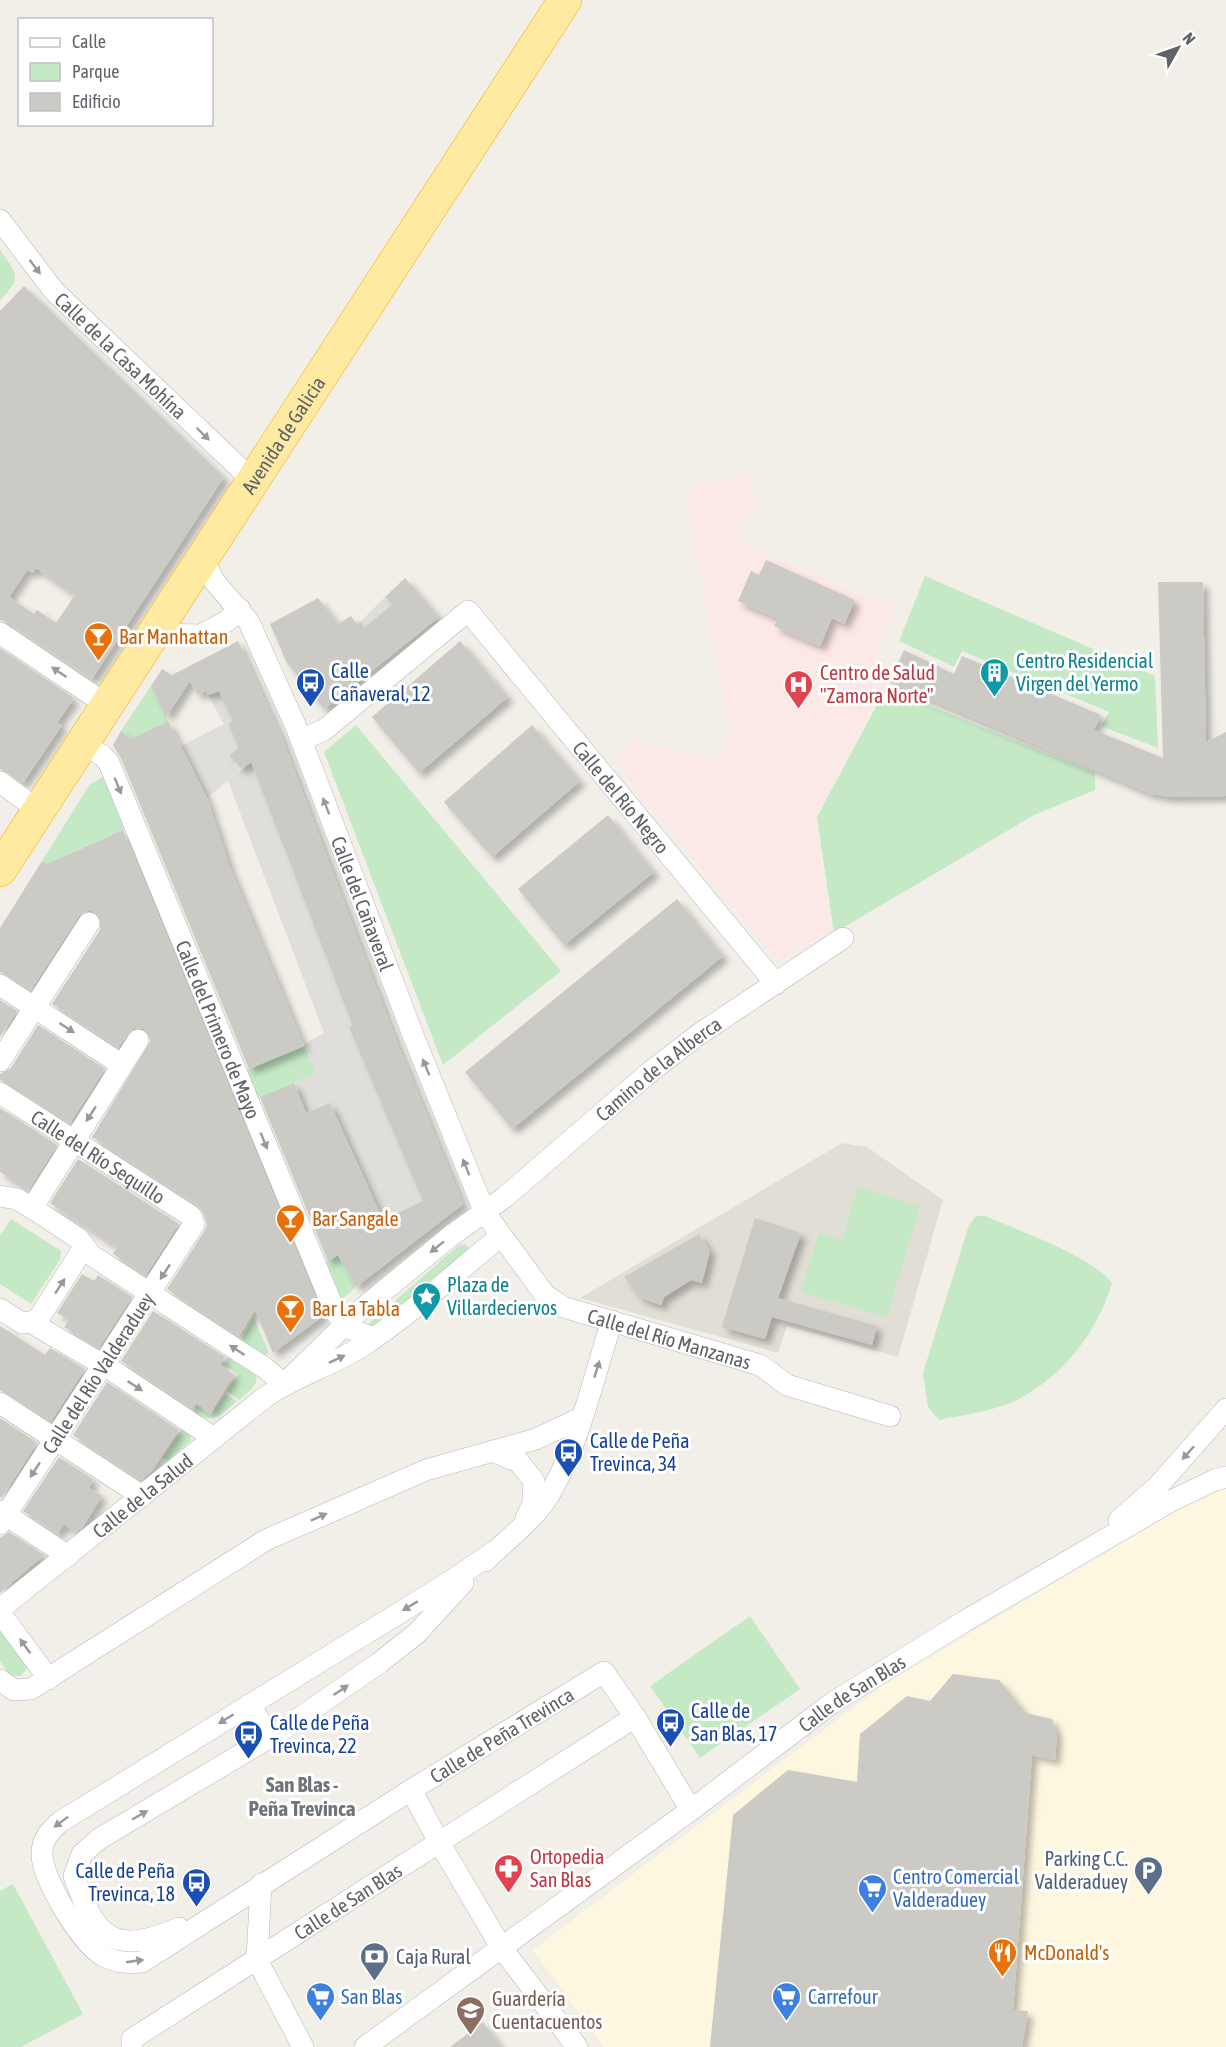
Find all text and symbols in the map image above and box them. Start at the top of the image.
legend [18,18,213,126]
north arrow [1148,18,1208,78]
text: N [1180,29,1199,48]
text: Calle [72,31,106,52]
text: Parque [72,61,120,82]
text: Edificio [72,91,121,112]
one-way arrow [29,259,41,275]
street label: Calle de la Casa Mohína [51,287,192,423]
street label: Avenida de Galicia [236,372,329,498]
one-way arrow [196,426,210,440]
bar icon: Bar Manhattan [82,620,114,662]
place label: Bar Manhattan [119,625,228,648]
place label: Centro Residencial Virgen del Yermo [1016,649,1154,695]
building icon: Centro Residencial Virgen del Yermo [979,656,1011,698]
place label: Calle Cañaveral, 12 [331,659,431,705]
place label: Centro de Salud "Zamora Norte" [820,661,935,707]
bus stop icon: Calle Cañaveral, 12 [294,666,326,708]
one-way arrow [50,667,67,678]
hospital icon: Centro de Salud "Zamora Norte" [783,668,815,710]
street label: Calle del Río Negro [568,736,675,858]
one-way arrow [113,778,123,796]
one-way arrow [321,797,331,815]
street label: Calle del Cañaveral [327,833,399,974]
street label: Calle del Primero de Mayo [172,937,266,1122]
street label: Camino de la Alberca [591,1011,725,1125]
one-way arrow [59,1023,75,1034]
one-way arrow [420,1058,430,1076]
street label: Calle del Río Sequillo [27,1105,170,1208]
one-way arrow [85,1106,96,1122]
one-way arrow [259,1133,269,1151]
one-way arrow [461,1158,471,1176]
bar icon: Bar Sangale [275,1202,307,1244]
place label: Bar Sangale [312,1207,399,1230]
one-way arrow [429,1241,445,1254]
one-way arrow [159,1264,170,1280]
place label: Plaza de Villardeciervos [447,1273,557,1319]
one-way arrow [55,1277,66,1294]
place icon: Plaza de Villardeciervos [410,1280,442,1322]
street label: Calle del Río Valderaduey [37,1288,159,1458]
bar icon: Bar La Tabla [275,1292,307,1334]
place label: Bar La Tabla [312,1297,400,1320]
street label: Calle del Río Manzanas [585,1303,754,1373]
one-way arrow [229,1344,245,1355]
one-way arrow [328,1355,345,1364]
one-way arrow [592,1360,602,1378]
one-way arrow [127,1381,144,1392]
place label: Calle de Peña Trevinca, 34 [590,1429,690,1475]
bus stop icon: Calle de Peña Trevinca, 34 [553,1436,585,1478]
one-way arrow [1182,1445,1195,1460]
street label: Calle de la Salud [88,1448,197,1542]
one-way arrow [30,1462,41,1478]
one-way arrow [311,1512,329,1522]
one-way arrow [402,1600,418,1611]
one-way arrow [18,1638,31,1654]
street label: Calle de San Blas [793,1649,909,1736]
street label: Calle de Peña Trevinca [425,1682,577,1787]
one-way arrow [332,1684,348,1696]
place label: Calle de San Blas, 17 [691,1699,777,1745]
bus stop icon: Calle de San Blas, 17 [654,1706,686,1748]
place label: Calle de Peña Trevinca, 22 [270,1711,370,1757]
one-way arrow [218,1713,234,1724]
bus stop icon: Calle de Peña Trevinca, 22 [233,1718,265,1760]
district label: San Blas - Peña Trevinca [248,1772,356,1820]
one-way arrow [132,1810,149,1820]
one-way arrow [53,1816,69,1828]
place label: Ortopedia San Blas [530,1845,604,1891]
place label: Parking C.C. Valderaduey [1035,1847,1128,1893]
pharmacy icon: Ortopedia San Blas [493,1852,525,1894]
parking icon: Parking C.C. Valderaduey [1133,1854,1165,1896]
street label: Calle de San Blas [290,1858,406,1944]
place label: Calle de Peña Trevinca, 18 [76,1859,175,1905]
place label: Centro Comercial Valderaduey [893,1865,1020,1911]
bus stop icon: Calle de Peña Trevinca, 18 [180,1866,212,1908]
supermarket icon: Centro Comercial Valderaduey [856,1872,888,1914]
restaurant icon: McDonald's [987,1936,1019,1978]
bank icon: Caja Rural [359,1940,391,1982]
place label: McDonald's [1024,1941,1109,1964]
place label: Caja Rural [396,1945,471,1968]
one-way arrow [126,1957,145,1966]
supermarket icon: San Blas [304,1980,336,2022]
supermarket icon: Carrefour [771,1980,803,2022]
place label: San Blas [341,1985,402,2008]
place label: Carrefour [808,1985,879,2008]
place label: Guardería Cuentacuentos [492,1987,602,2033]
school or university icon: Guardería Cuentacuentos [455,1994,487,2036]

